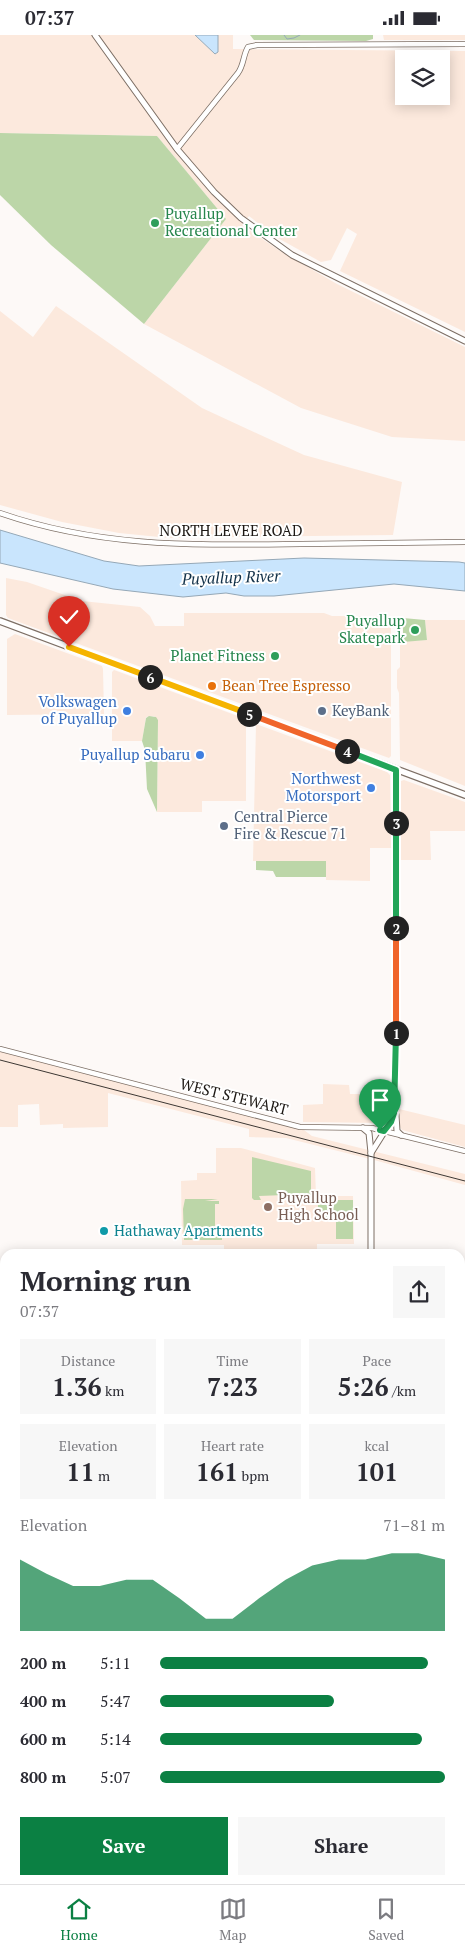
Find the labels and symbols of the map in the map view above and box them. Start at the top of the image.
place label: Puyallup Recreational Center [165,203,298,240]
marker: Puyallup Recreational Center [149,217,161,229]
street label: NORTH LEVEE ROAD [159,520,303,540]
water label: Puyallup River [180,564,282,590]
pin [48,596,90,647]
place label: Puyallup Skatepark [339,610,405,647]
marker: Puyallup Skatepark [409,624,421,636]
place label: Planet Fitness [171,645,265,665]
marker: Planet Fitness [269,650,281,662]
pin: 6 [138,665,162,689]
place label: Bean Tree Espresso [222,675,351,695]
marker: Bean Tree Espresso [206,680,218,692]
place label: Volkswagen of Puyallup [38,691,117,728]
place label: KeyBank [332,700,390,720]
pin: 5 [236,701,262,727]
marker: Volkswagen of Puyallup [121,705,133,717]
marker: KeyBank [316,705,328,717]
pin: 4 [334,739,360,763]
place label: Puyallup Subaru [81,744,190,764]
marker: Puyallup Subaru [194,749,206,761]
place label: Northwest Motorsport [286,768,361,805]
marker: Northwest Motorsport [365,782,377,794]
place label: Central Pierce Fire & Rescue 71 [234,806,346,843]
pin: 3 [384,811,408,835]
marker: Central Pierce Fire & Rescue 71 [218,820,230,832]
pin: 2 [384,915,408,941]
pin: 1 [384,1021,408,1045]
street label: WEST STEWART [178,1073,290,1119]
pin [359,1079,401,1130]
place label: Puyallup High School [278,1187,359,1224]
marker: Puyallup High School [262,1201,274,1213]
place label: Hathaway Apartments [114,1220,263,1240]
marker: Hathaway Apartments [98,1225,110,1237]

